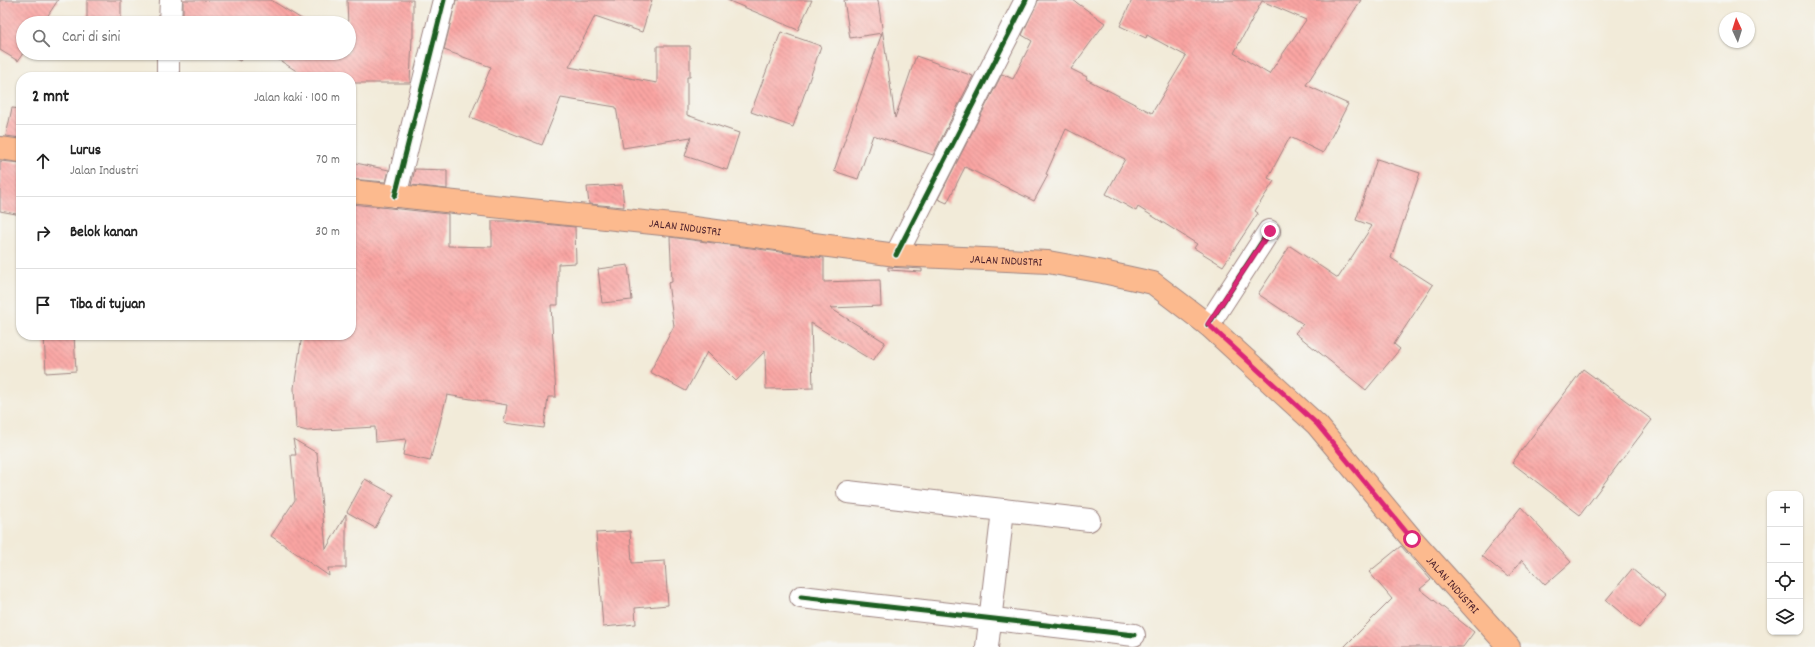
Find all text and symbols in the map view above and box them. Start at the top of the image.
north arrow [1719,12,1755,48]
search box [16,16,356,60]
icon: search [30,27,52,49]
text: Cari di sini [62,27,120,49]
text: 2 mnt [32,86,69,110]
text: Jalan kaki · 100 m [254,89,340,108]
text: Lurus [70,140,101,162]
icon: ahead [32,150,54,172]
text: 70 m [316,151,340,170]
text: Jalan Industri [70,162,138,181]
street label: JALAN INDUSTRI [648,216,722,242]
icon: right [32,222,54,244]
text: Belok kanan [70,222,138,244]
route end [1261,222,1279,240]
text: 30 m [315,223,340,242]
street label: JALAN INDUSTRI [969,251,1043,272]
icon: arrive [32,294,54,316]
text: Tiba di tujuan [70,294,145,316]
map controls [1767,491,1803,635]
button: + [1767,491,1803,527]
button: − [1767,527,1803,563]
route start [1403,530,1421,548]
street label: JALAN INDUSTRI [1421,553,1483,619]
button: locate [1767,563,1803,599]
button: layers [1767,599,1803,635]

